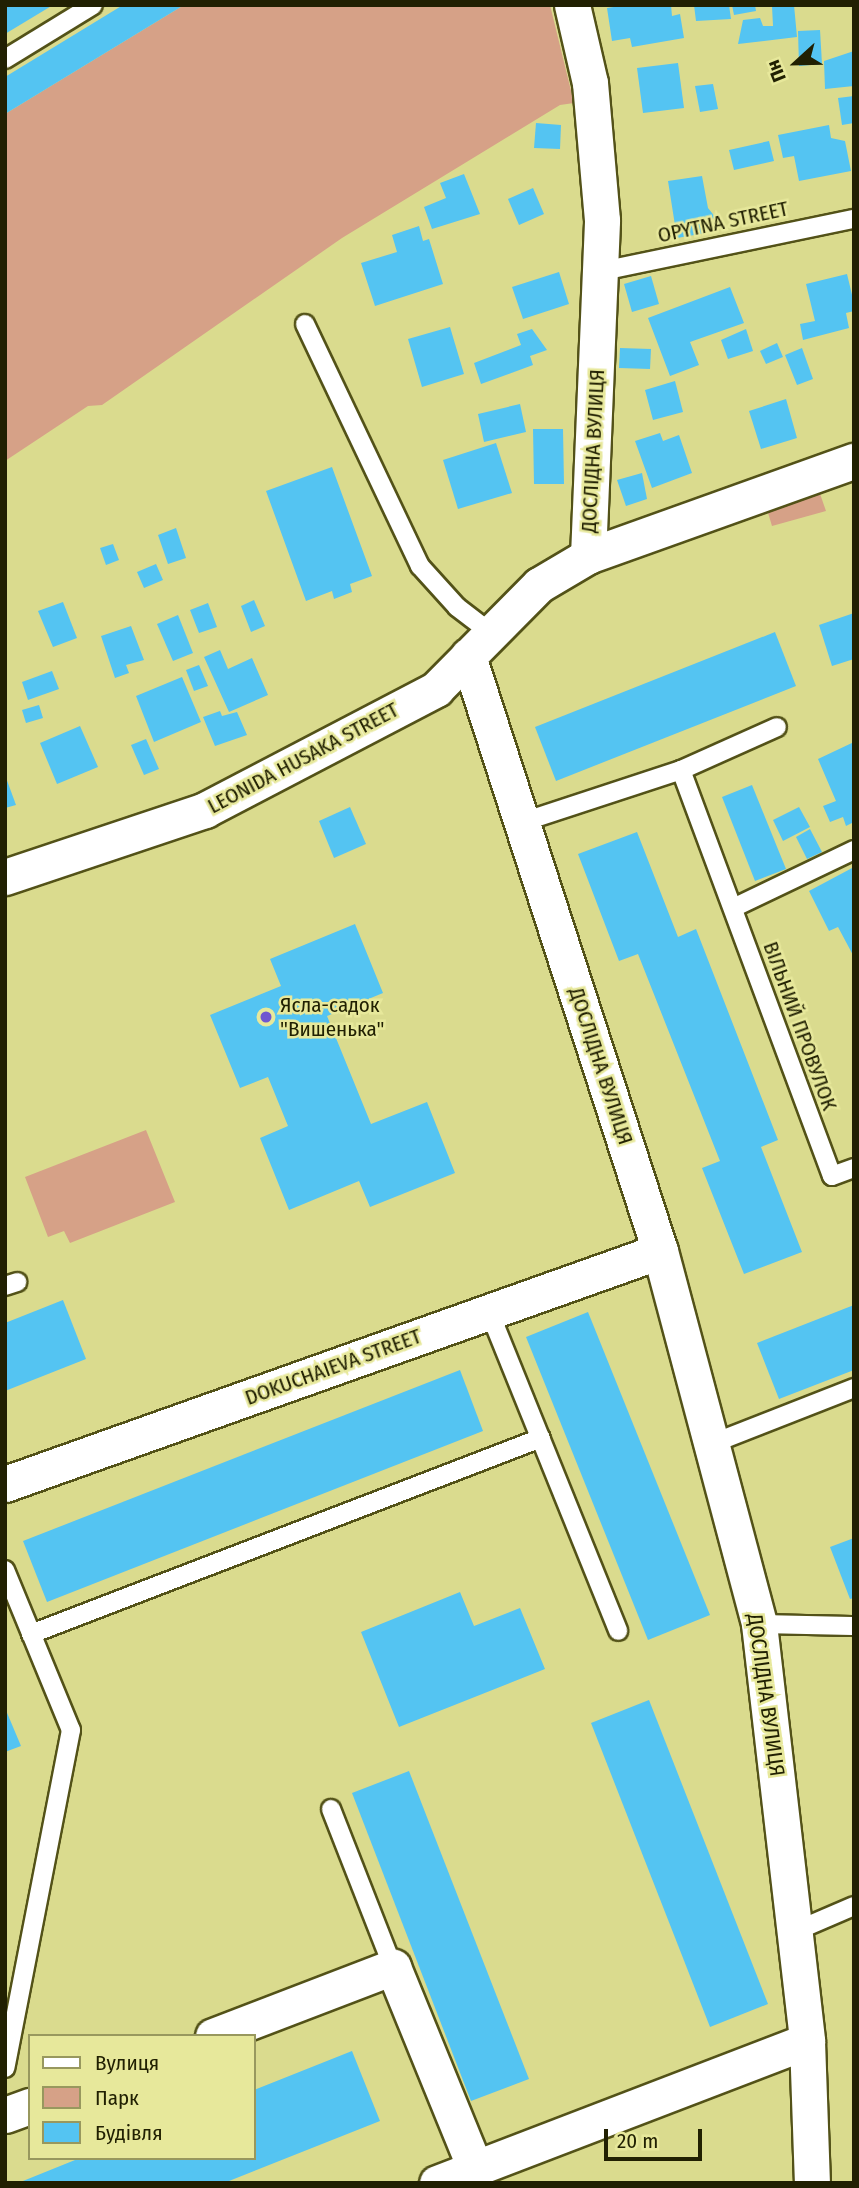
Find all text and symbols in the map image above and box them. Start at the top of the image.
north arrow [761,28,831,98]
text: Пн [761,57,791,85]
street label: OPYTNA STREET [655,196,791,248]
street label: ДОСЛІДНА ВУЛИЦЯ [576,369,610,533]
street label: LEONIDA HUSAKA STREET [203,697,403,819]
street label: ВІЛЬНИЙ ПРОВУЛОК [758,938,842,1114]
street label: ДОСЛІДНА ВУЛИЦЯ [564,984,638,1148]
place label: Ясла-садок "Вишенька" [280,992,385,1042]
marker: Ясла-садок "Вишенька" [258,1009,274,1025]
street label: DOKUCHAIEVA STREET [242,1323,424,1411]
street label: ДОСЛІДНА ВУЛИЦЯ [742,1612,790,1778]
legend [28,2034,256,2160]
text: Вулиця [95,2050,159,2076]
text: Парк [95,2085,139,2111]
scale bar [607,2114,705,2158]
text: Будівля [95,2120,163,2146]
text: 20 m [617,2128,658,2154]

